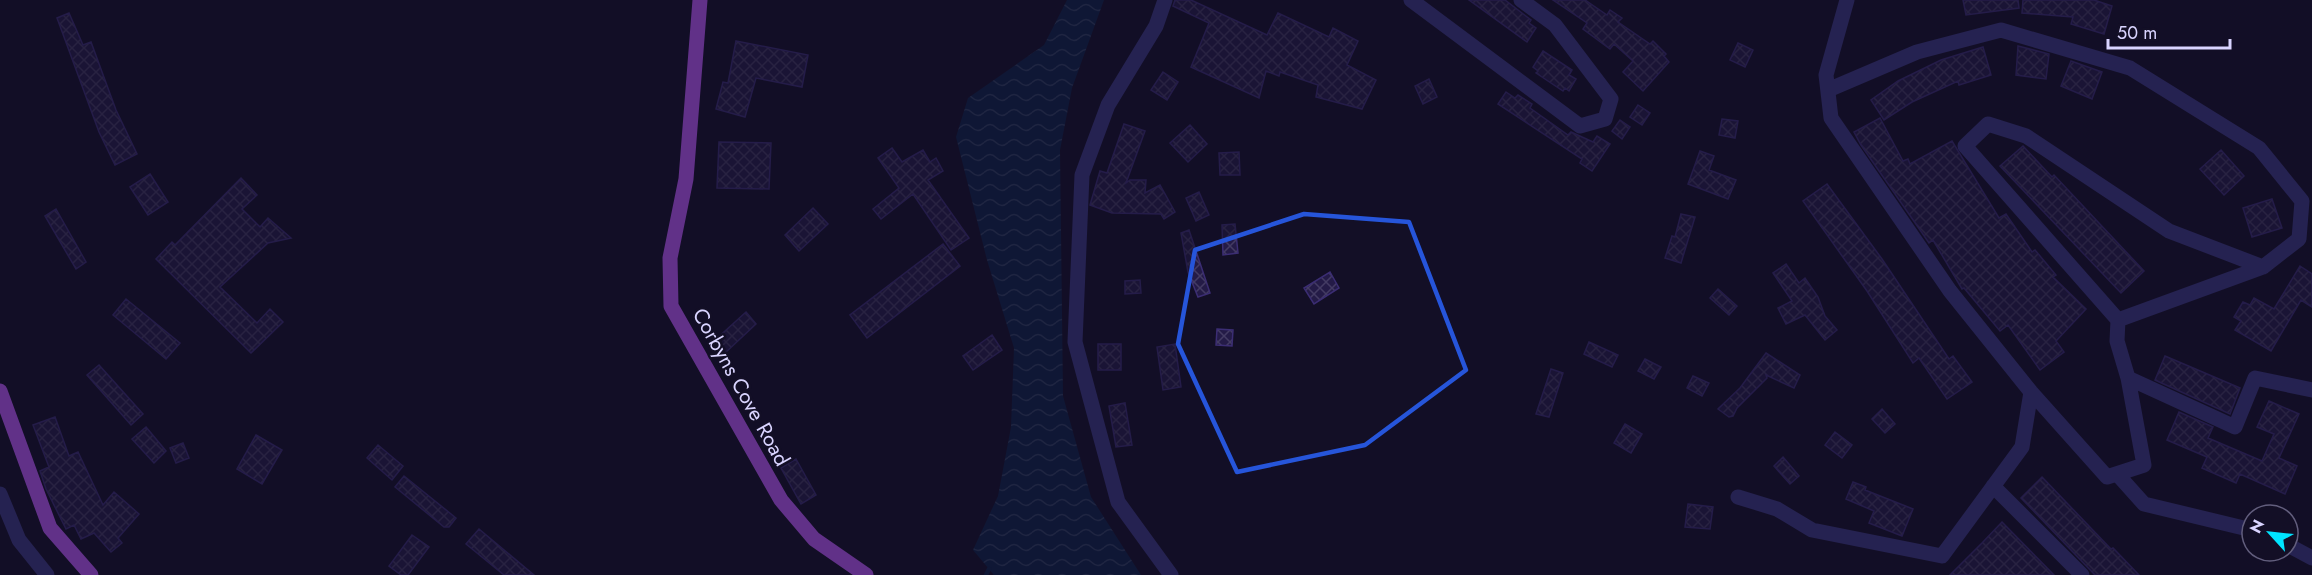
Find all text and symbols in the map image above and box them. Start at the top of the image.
scale bar [2108,12,2230,50]
text: 50 m [2117,20,2157,46]
street label: Corbyns Cove Road [685,302,797,472]
north arrow [2240,503,2300,563]
text: N [2244,516,2270,537]

